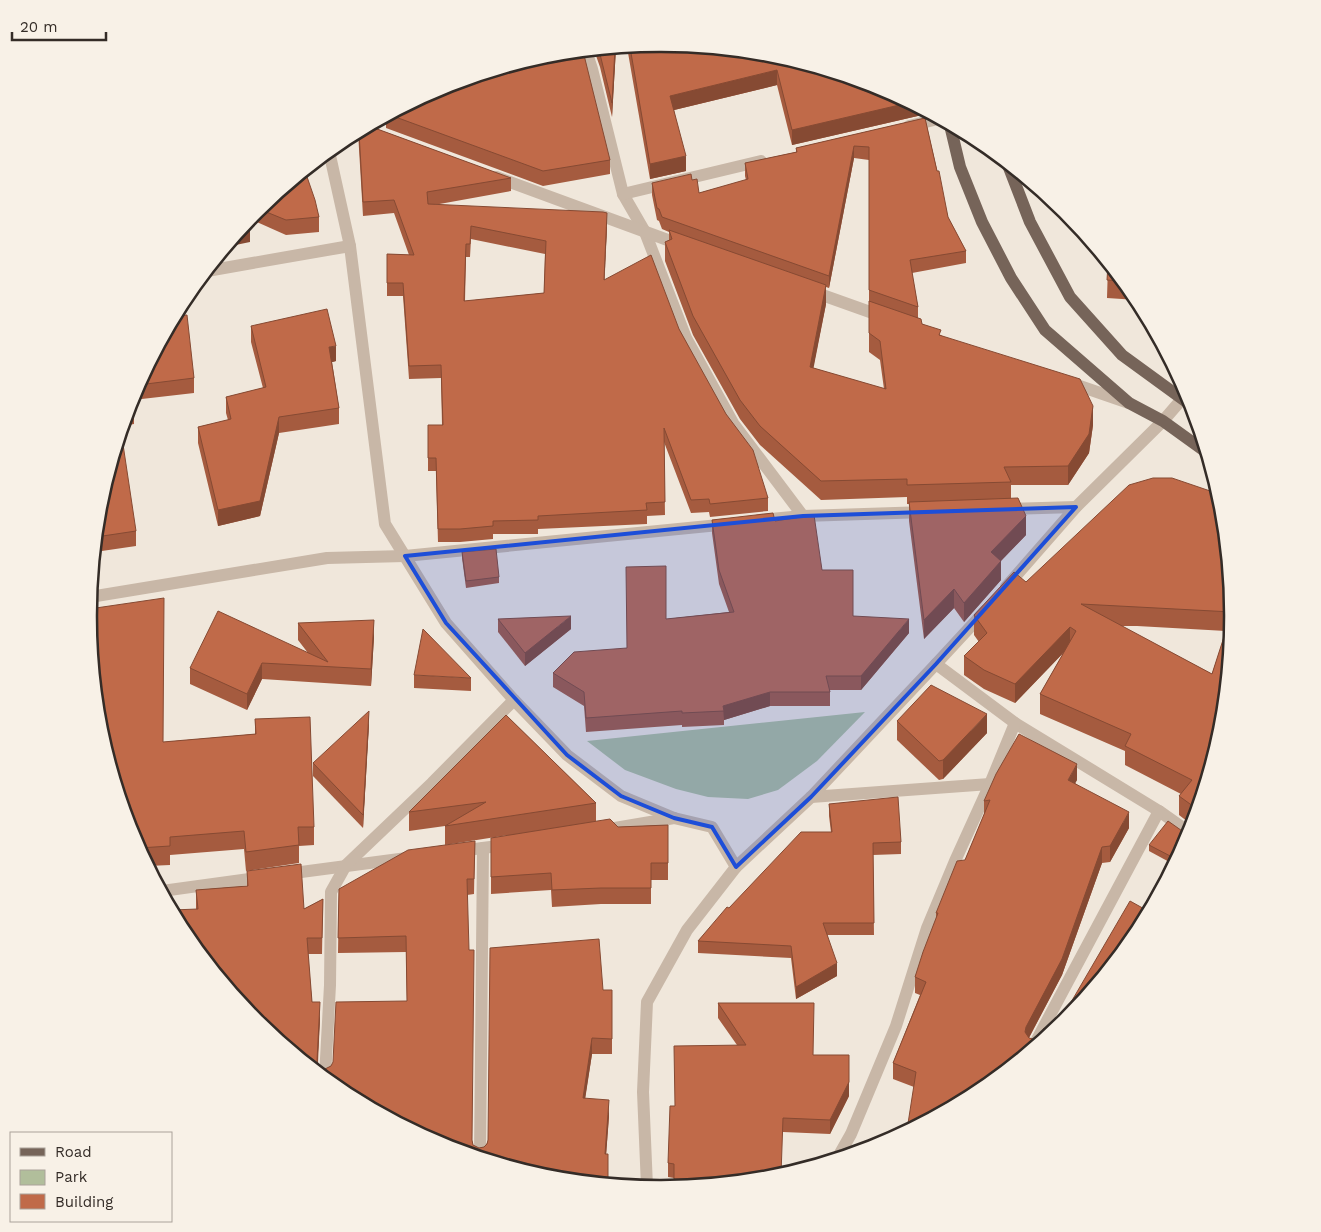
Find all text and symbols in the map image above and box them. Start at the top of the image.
scale bar [12,10,106,42]
text: 20 m [20,18,58,36]
legend [10,1132,172,1222]
text: Road [55,1143,92,1161]
text: Park [55,1168,88,1186]
text: Building [55,1193,113,1211]

